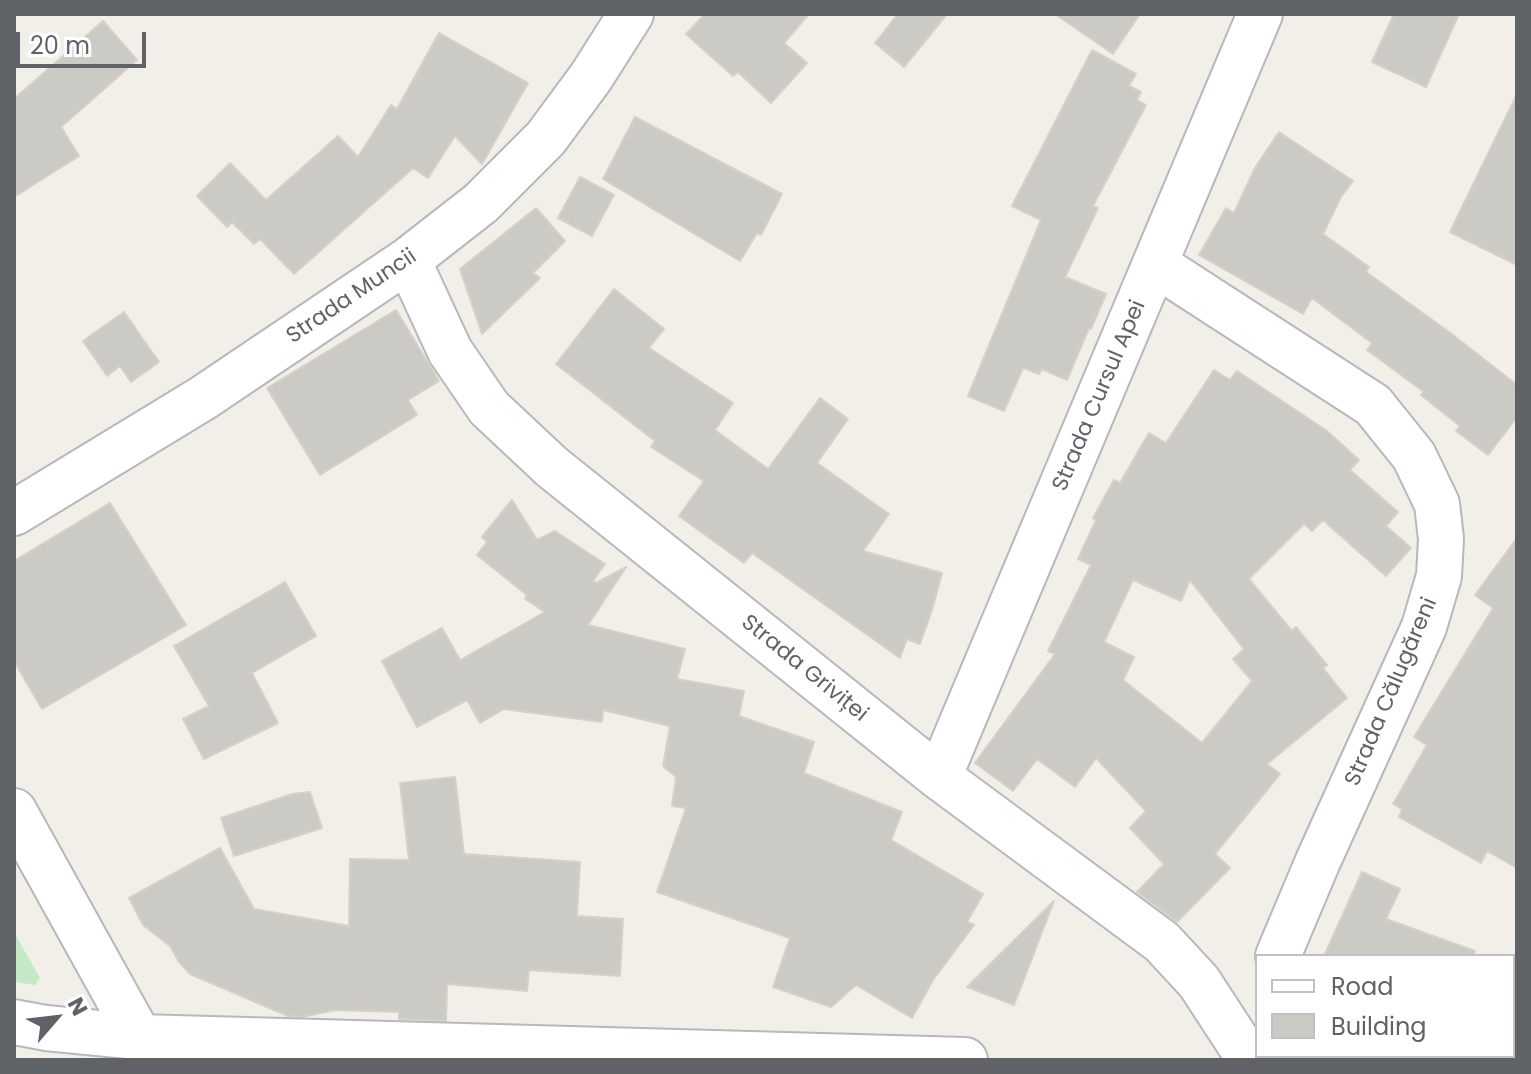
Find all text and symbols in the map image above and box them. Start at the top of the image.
scale bar [20,16,150,66]
text: 20 m [30,29,90,62]
street label: Strada Muncii [282,244,422,350]
street label: Strada Cursul Apei [1048,297,1152,495]
street label: Strada Călugăreni [1340,594,1444,790]
street label: Strada Griviței [735,610,873,728]
legend [1255,954,1515,1058]
text: Road [1331,970,1393,1003]
north arrow [16,978,96,1058]
text: N [60,992,95,1021]
text: Building [1331,1010,1427,1043]

